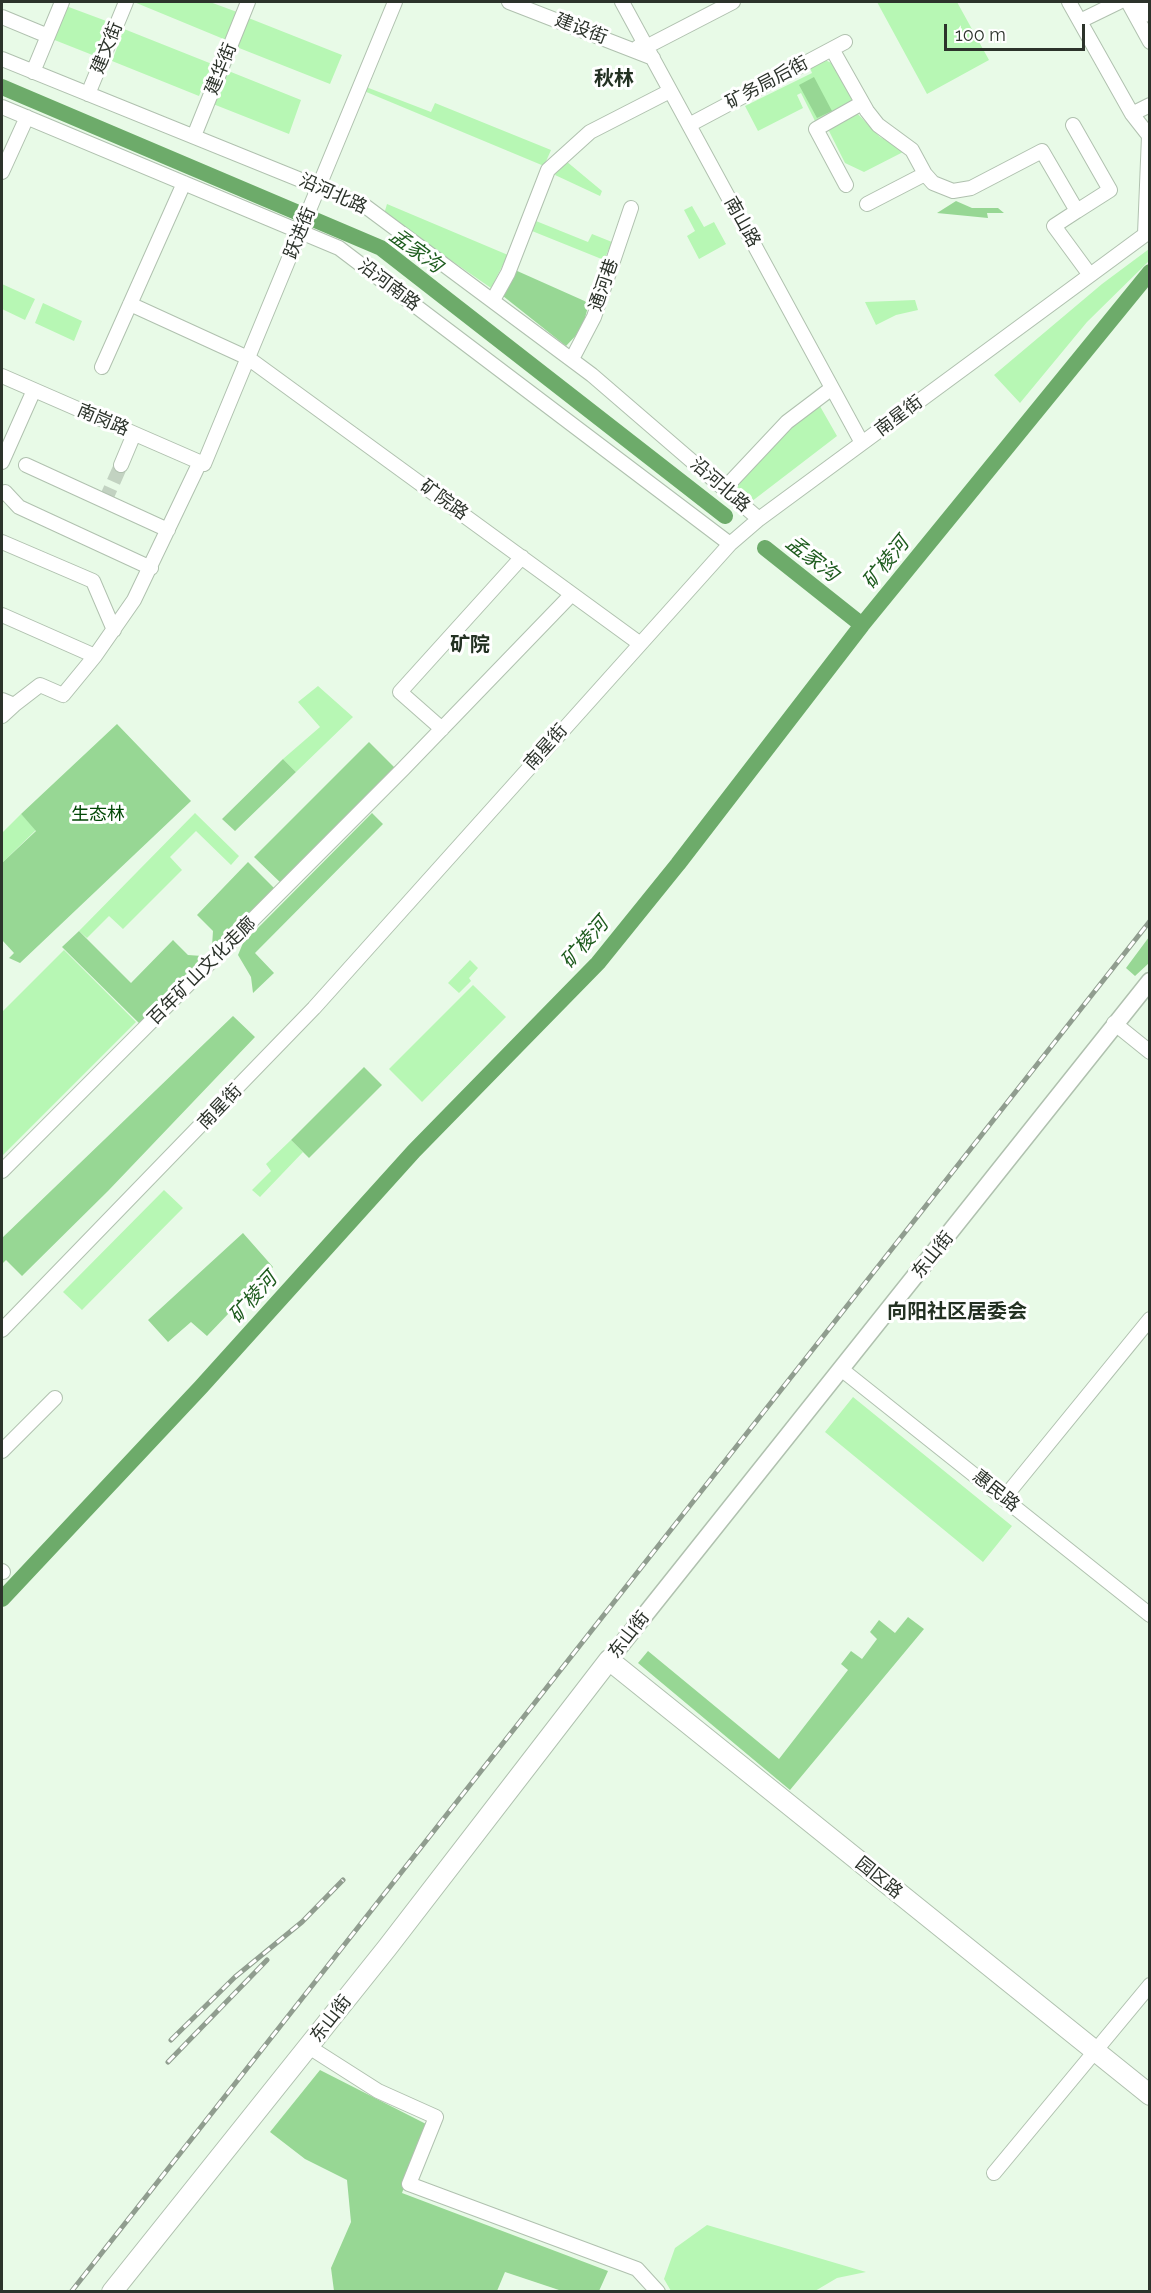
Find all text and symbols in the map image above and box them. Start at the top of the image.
street label: 建设街 [552,9,610,49]
scale bar [947,12,1088,50]
street label: 建文街 [87,19,127,77]
text: 100 m [955,24,1006,45]
street label: 建华街 [201,40,241,98]
street label: 矿务局后街 [722,52,812,114]
district label: 秋林 [594,67,634,91]
street label: 沿河北路 [296,169,370,219]
street label: 南山路 [719,193,765,251]
street label: 跃进街 [280,204,320,262]
water label: 孟家沟 [385,224,447,278]
street label: 沿河南路 [354,255,424,315]
street label: 通河巷 [585,256,623,314]
street label: 南星街 [871,391,927,441]
street label: 南岗路 [74,400,132,440]
street label: 沿河北路 [686,453,754,517]
street label: 矿院路 [416,475,472,525]
water label: 孟家沟 [781,531,843,587]
water label: 矿棱河 [858,532,914,594]
district label: 矿院 [450,633,490,657]
street label: 南星街 [520,720,572,774]
park label: 生态林 [71,804,125,826]
street label: 百年矿山文化走廊 [143,912,261,1030]
water label: 矿棱河 [556,912,614,974]
street label: 南星街 [193,1080,247,1134]
street label: 东山街 [908,1227,958,1283]
water label: 矿棱河 [224,1268,282,1328]
district label: 向阳社区居委会 [887,1300,1027,1324]
street label: 惠民路 [968,1466,1024,1516]
street label: 东山街 [604,1607,654,1663]
street label: 园区路 [851,1853,907,1903]
street label: 东山街 [306,1991,356,2047]

